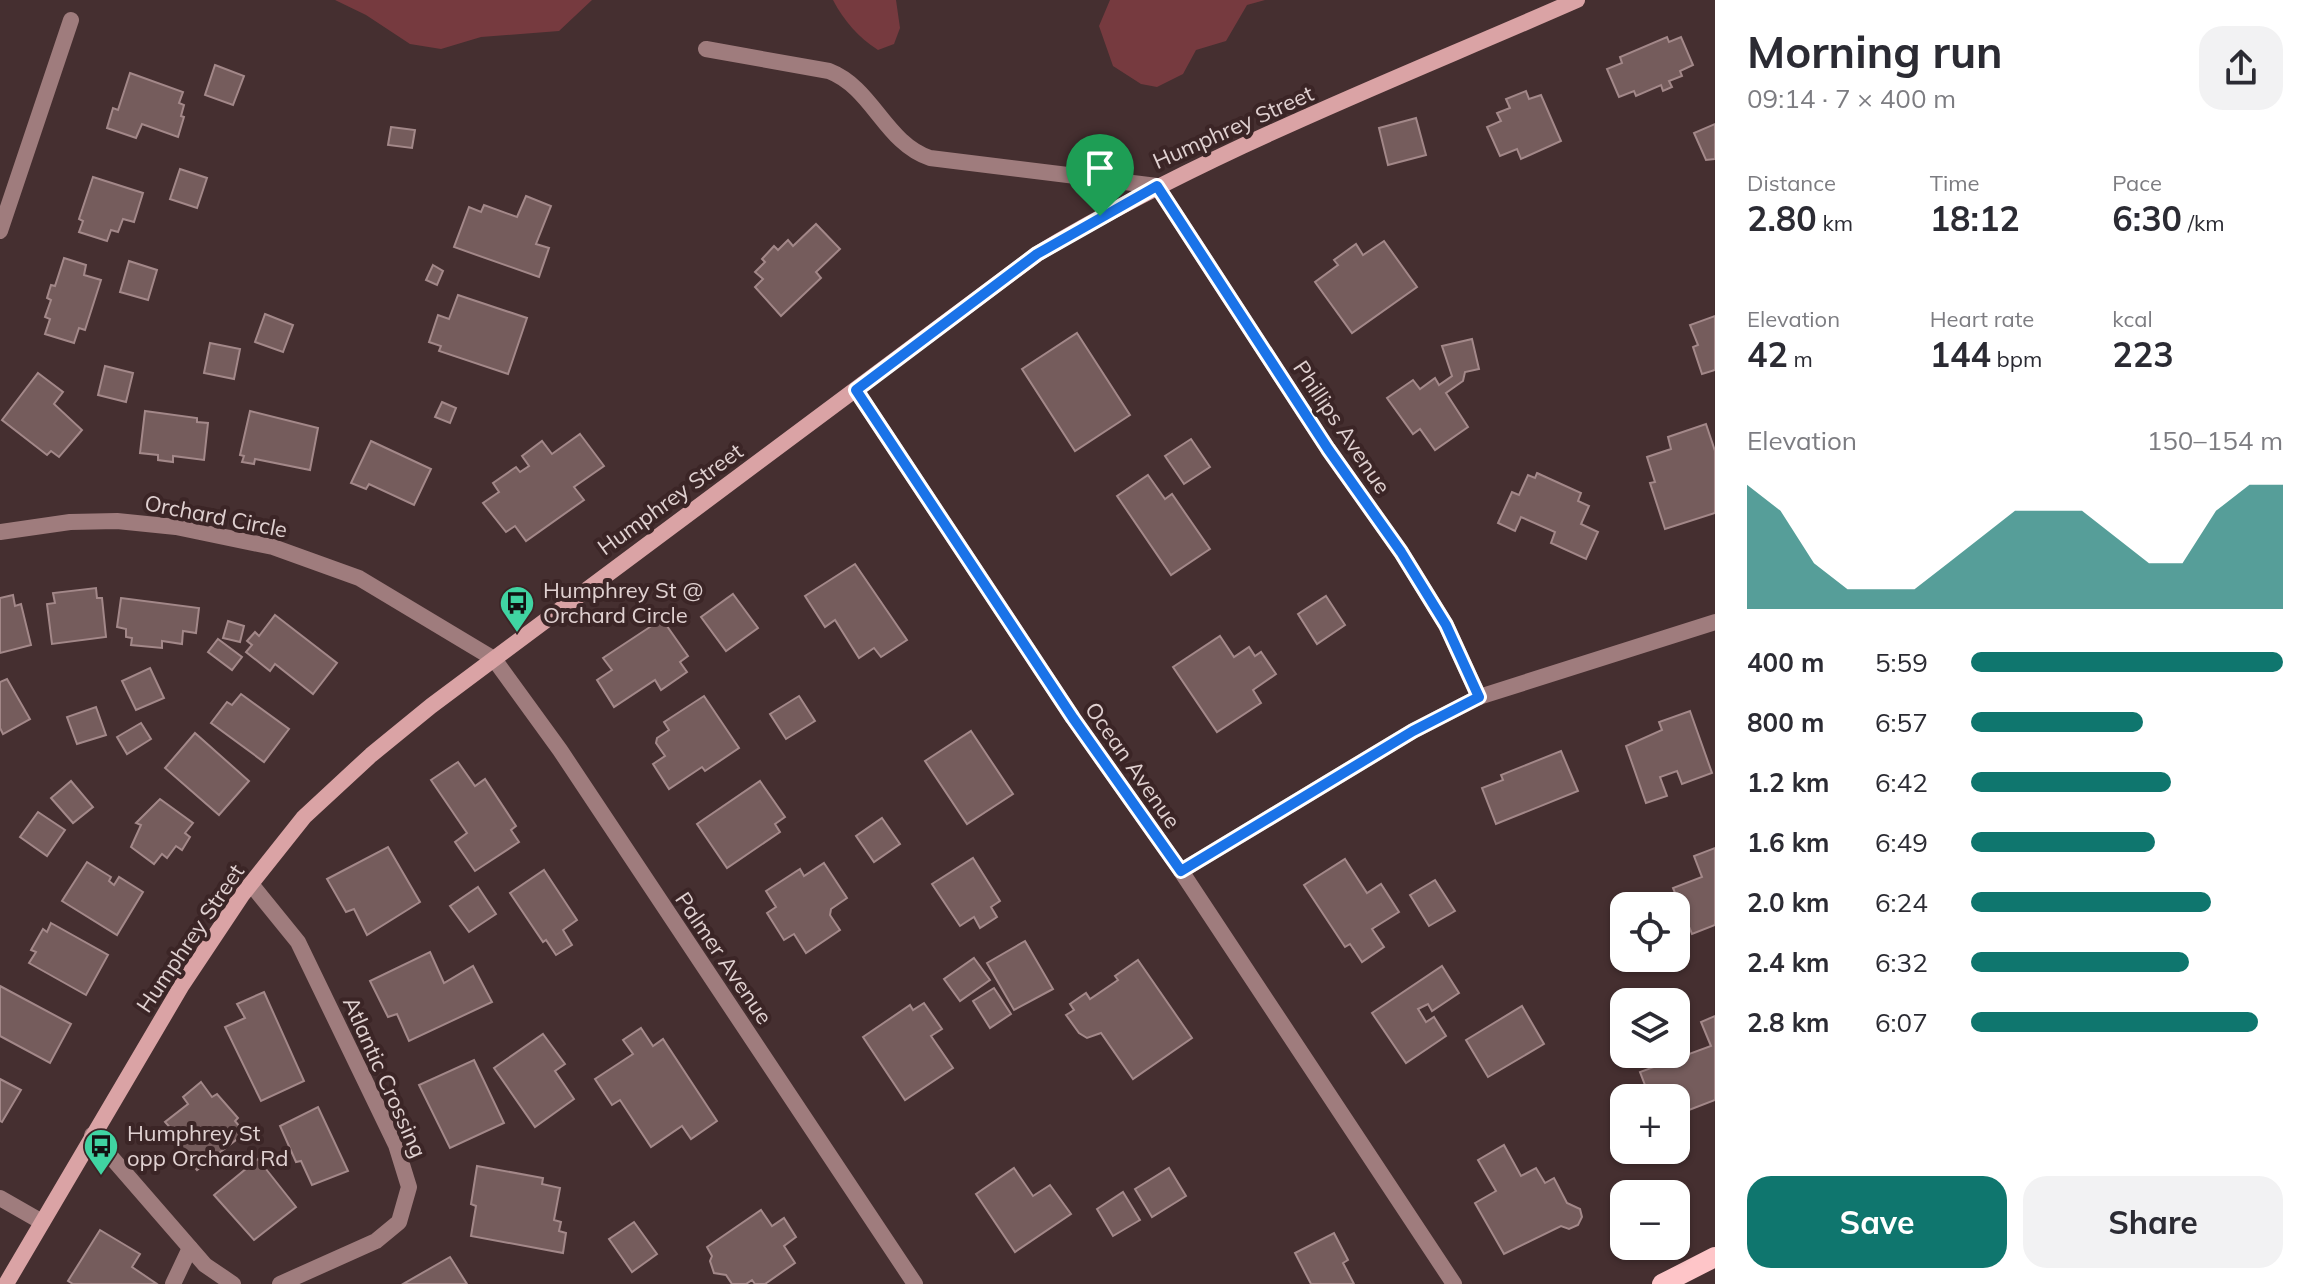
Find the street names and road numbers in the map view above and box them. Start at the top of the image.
street label: Humphrey Street [1148,79,1318,175]
street label: Phillips Avenue [1287,355,1397,499]
street label: Humphrey Street [592,437,748,561]
street label: Orchard Circle [142,488,290,544]
street label: Ocean Avenue [1079,696,1187,834]
street label: Humphrey Street [130,858,250,1017]
street label: Palmer Avenue [669,886,779,1030]
street label: Atlantic Crossing [337,992,433,1162]

